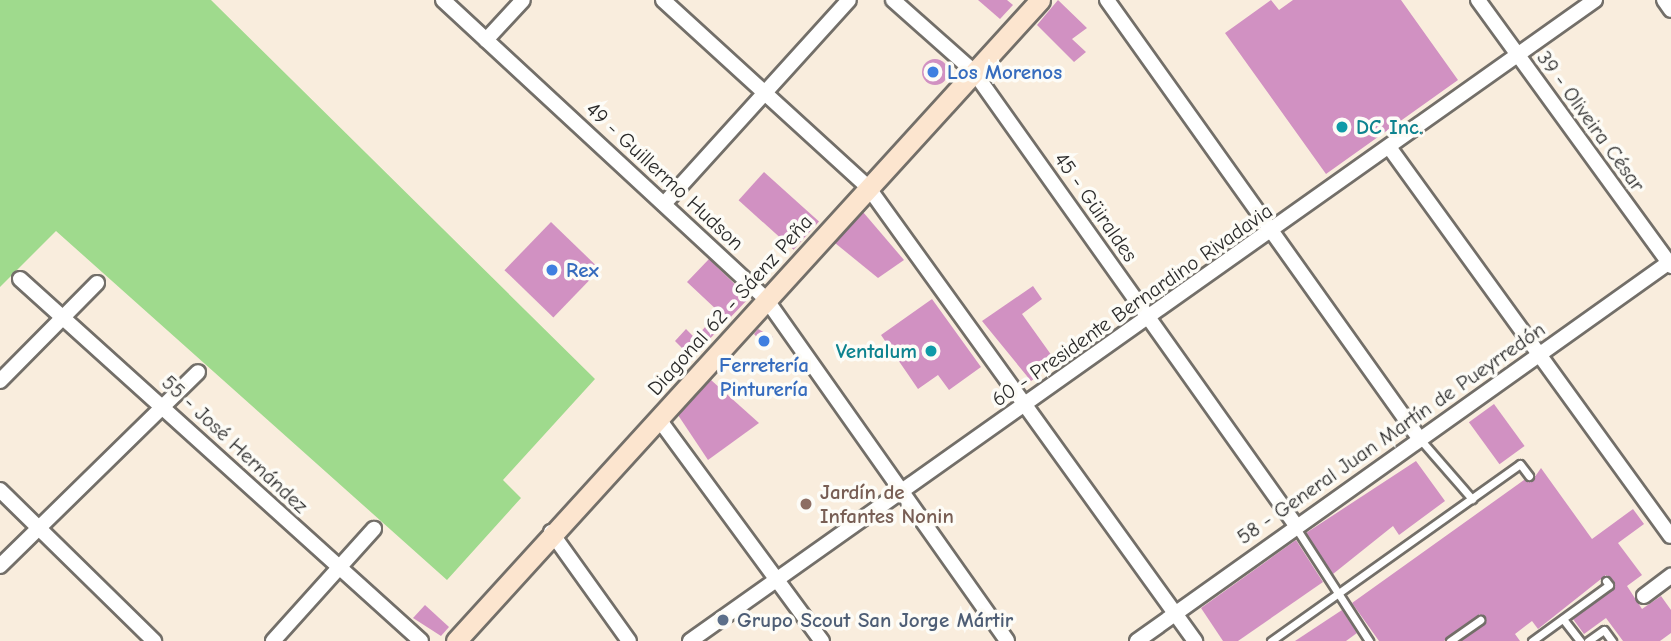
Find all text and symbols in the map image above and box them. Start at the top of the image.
street label: 39 - Oliveira César [1531,46,1651,196]
place label: Los Morenos [947,59,1062,85]
marker: Los Morenos [925,64,941,80]
street label: 49 - Guillermo Hudson [581,96,749,256]
place label: DC Inc. [1356,114,1423,140]
marker: DC Inc. [1334,119,1350,135]
street label: 45 - Güiraldes [1049,147,1143,267]
street label: 60 - Presidente Bernardino Rivadavia [987,198,1277,412]
street label: Diagonal 62 - Sáenz Peña [642,209,818,401]
place label: Rex [566,257,599,283]
marker: Rex [544,262,560,278]
street label: 58 - General Juan Martín de Pueyrredón [1232,316,1550,550]
marker: Ferretería Pinturería [756,333,772,349]
place label: Ventalum [836,338,917,364]
marker: Ventalum [923,343,939,359]
place label: Ferretería Pinturería [719,352,809,402]
street label: 55 - José Hernández [157,370,313,518]
place label: Jardín de Infantes Nonin [820,479,954,529]
marker: Jardín de Infantes Nonin [798,496,814,512]
place label: Grupo Scout San Jorge Mártir [737,607,1013,633]
marker: Grupo Scout San Jorge Mártir [715,612,731,628]

